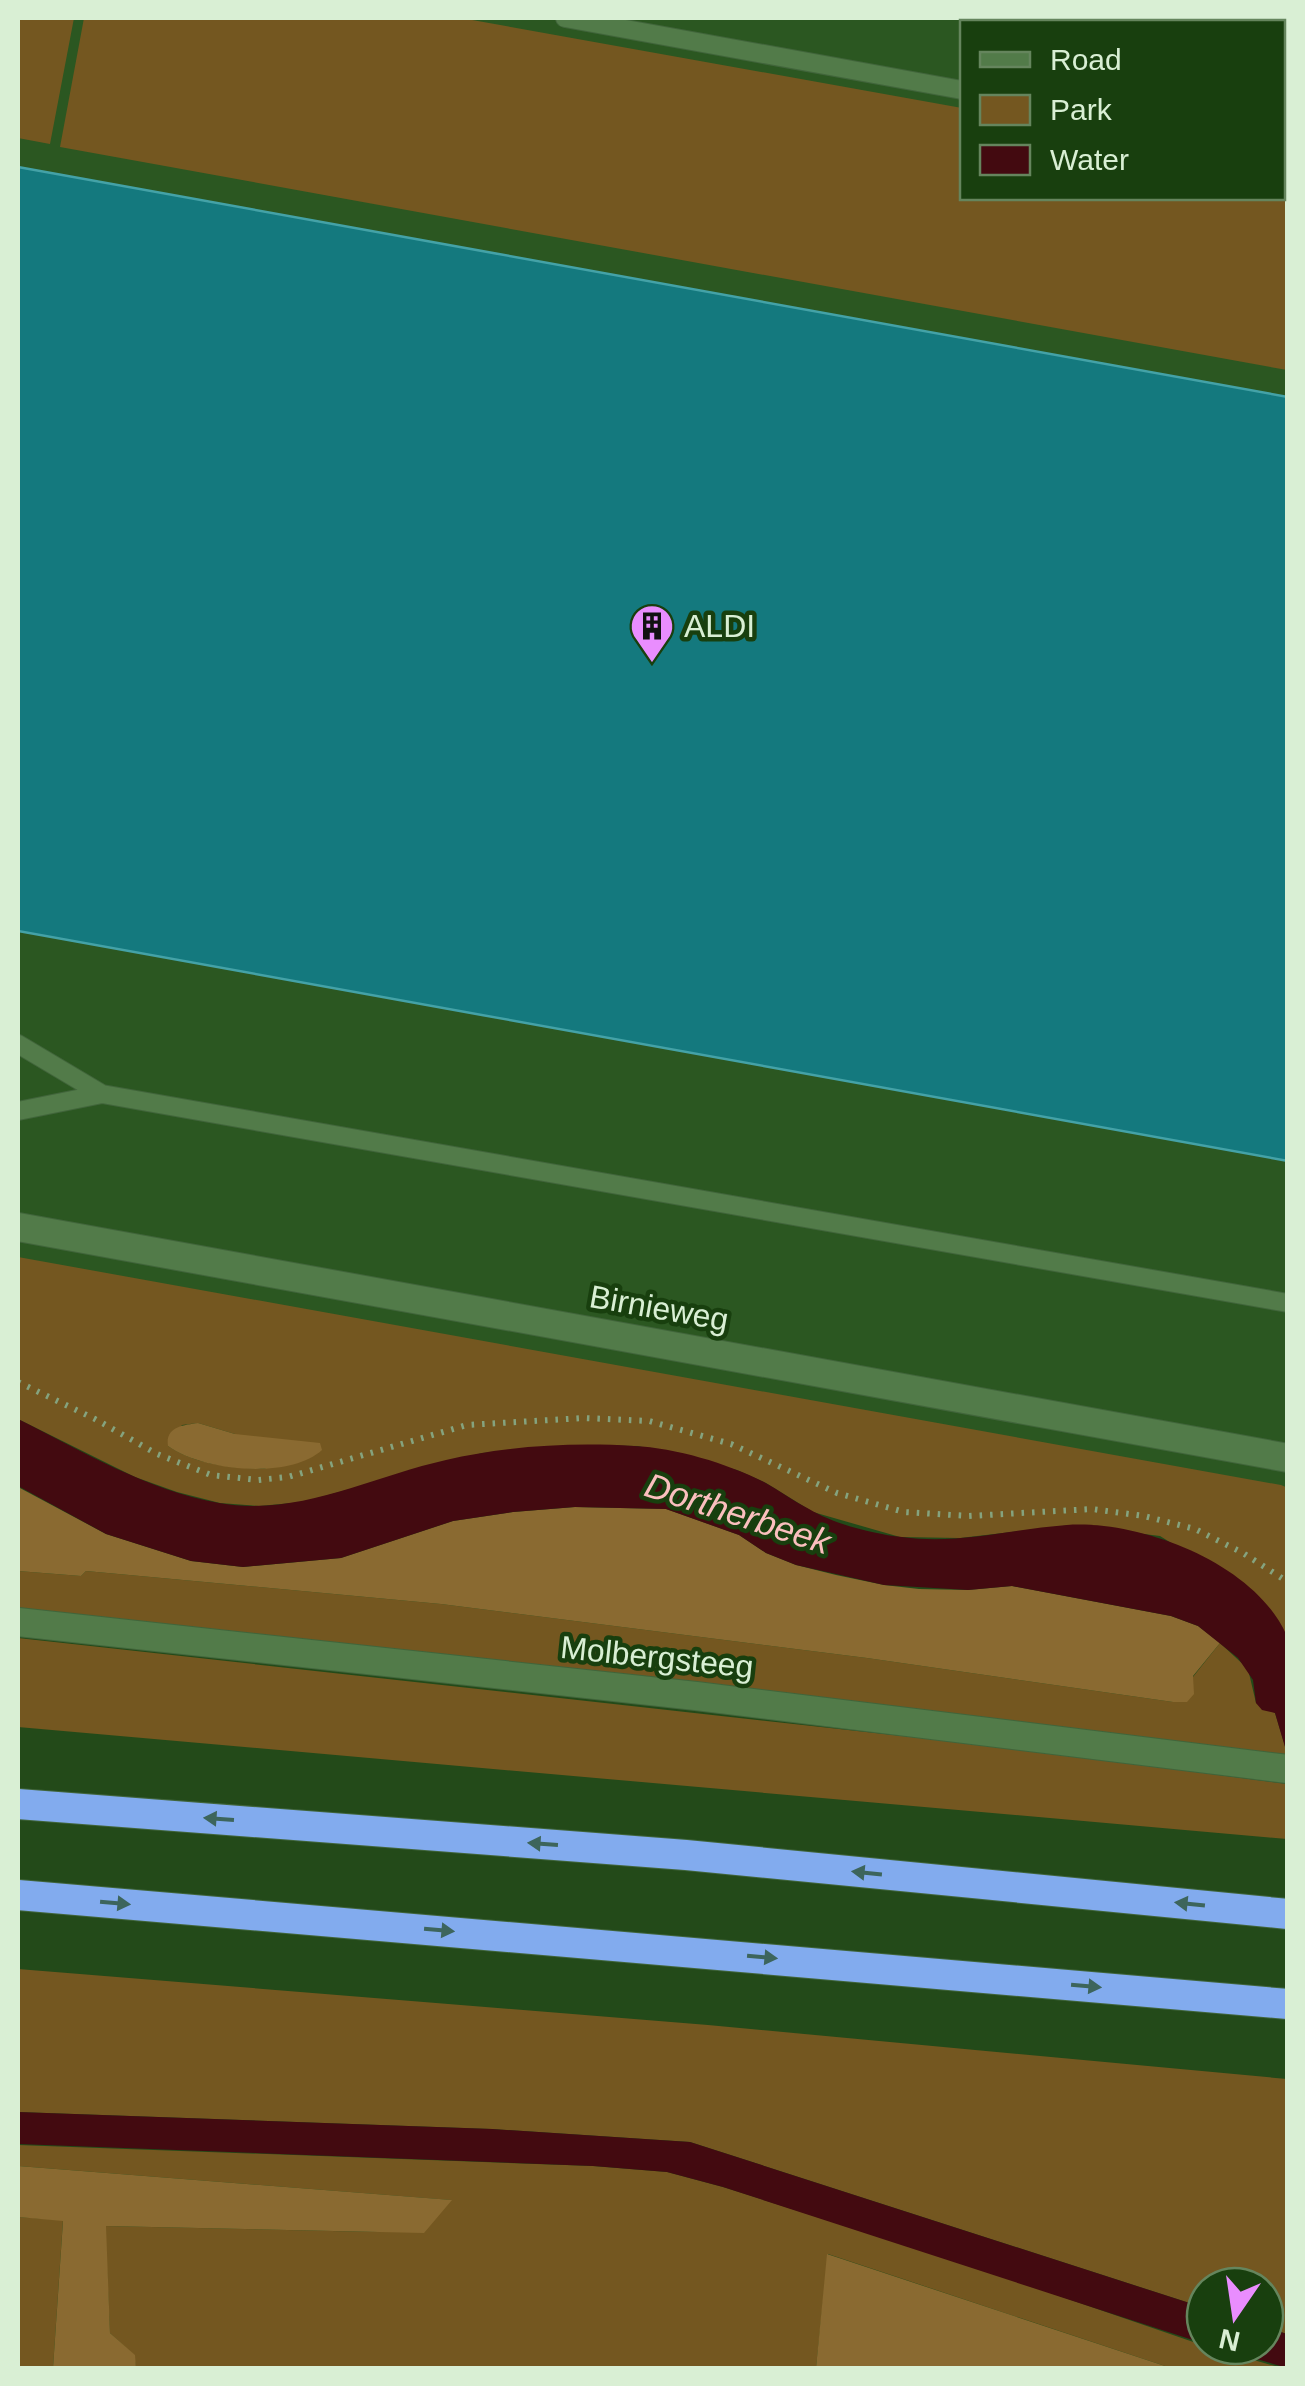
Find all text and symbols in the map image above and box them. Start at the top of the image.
legend [960,20,1285,200]
text: Road [1050,43,1122,76]
text: Park [1050,93,1113,126]
text: Water [1050,143,1129,176]
building icon: ALDI [629,603,675,664]
place label: ALDI [684,608,755,644]
street label: Birnieweg [587,1278,731,1338]
water label: Dortherbeek [640,1465,837,1562]
street label: Molbergsteeg [559,1629,755,1685]
one-way arrow [203,1811,235,1827]
one-way arrow [527,1836,559,1852]
one-way arrow [851,1864,882,1880]
one-way arrow [99,1895,131,1911]
one-way arrow [1174,1896,1206,1912]
one-way arrow [423,1922,455,1938]
one-way arrow [747,1950,779,1966]
one-way arrow [1071,1979,1103,1995]
north arrow [1185,2266,1285,2366]
text: N [1216,2322,1243,2357]

